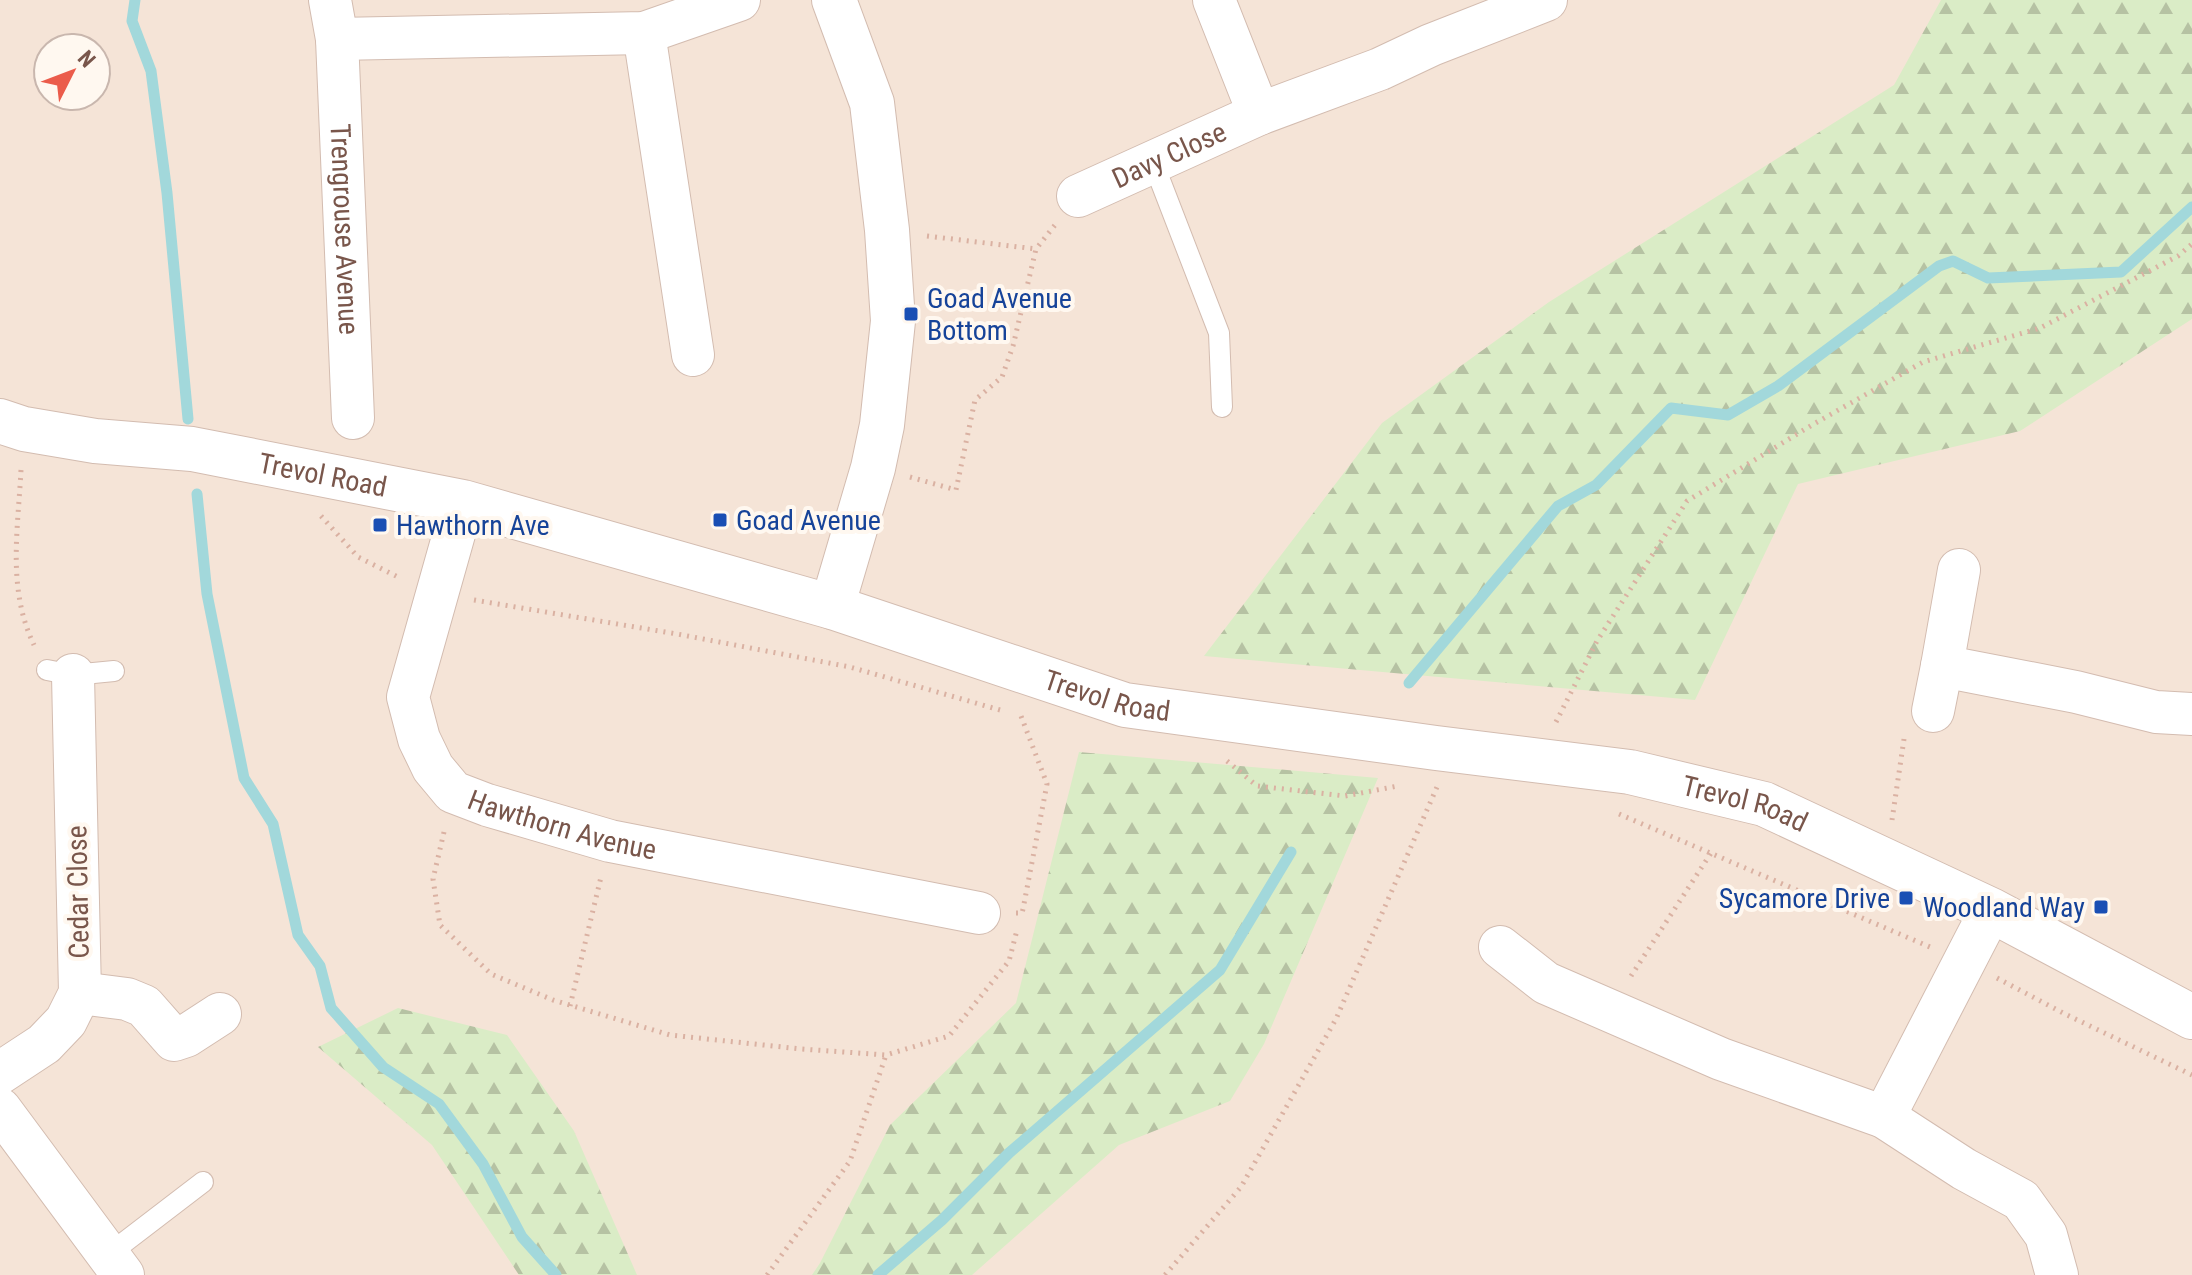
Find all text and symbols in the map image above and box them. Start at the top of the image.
north arrow [32,32,112,112]
text: N [73,46,100,72]
street label: Davy Close [1107,115,1231,195]
street label: Trengrouse Avenue [324,123,366,335]
place label: Goad Avenue Bottom [927,282,1072,347]
marker: Goad Avenue Bottom [902,305,920,323]
street label: Trevol Road [256,446,390,503]
place label: Goad Avenue [736,504,881,537]
place label: Hawthorn Ave [396,509,550,542]
marker: Goad Avenue [711,511,729,529]
marker: Hawthorn Ave [371,516,389,534]
street label: Trevol Road [1040,663,1172,728]
street label: Trevol Road [1679,769,1813,839]
street label: Hawthorn Avenue [463,783,659,866]
street label: Cedar Close [60,825,96,959]
place label: Sycamore Drive [1719,882,1890,915]
marker: Sycamore Drive [1897,889,1915,907]
place label: Woodland Way [1923,891,2085,924]
marker: Woodland Way [2092,898,2110,916]

